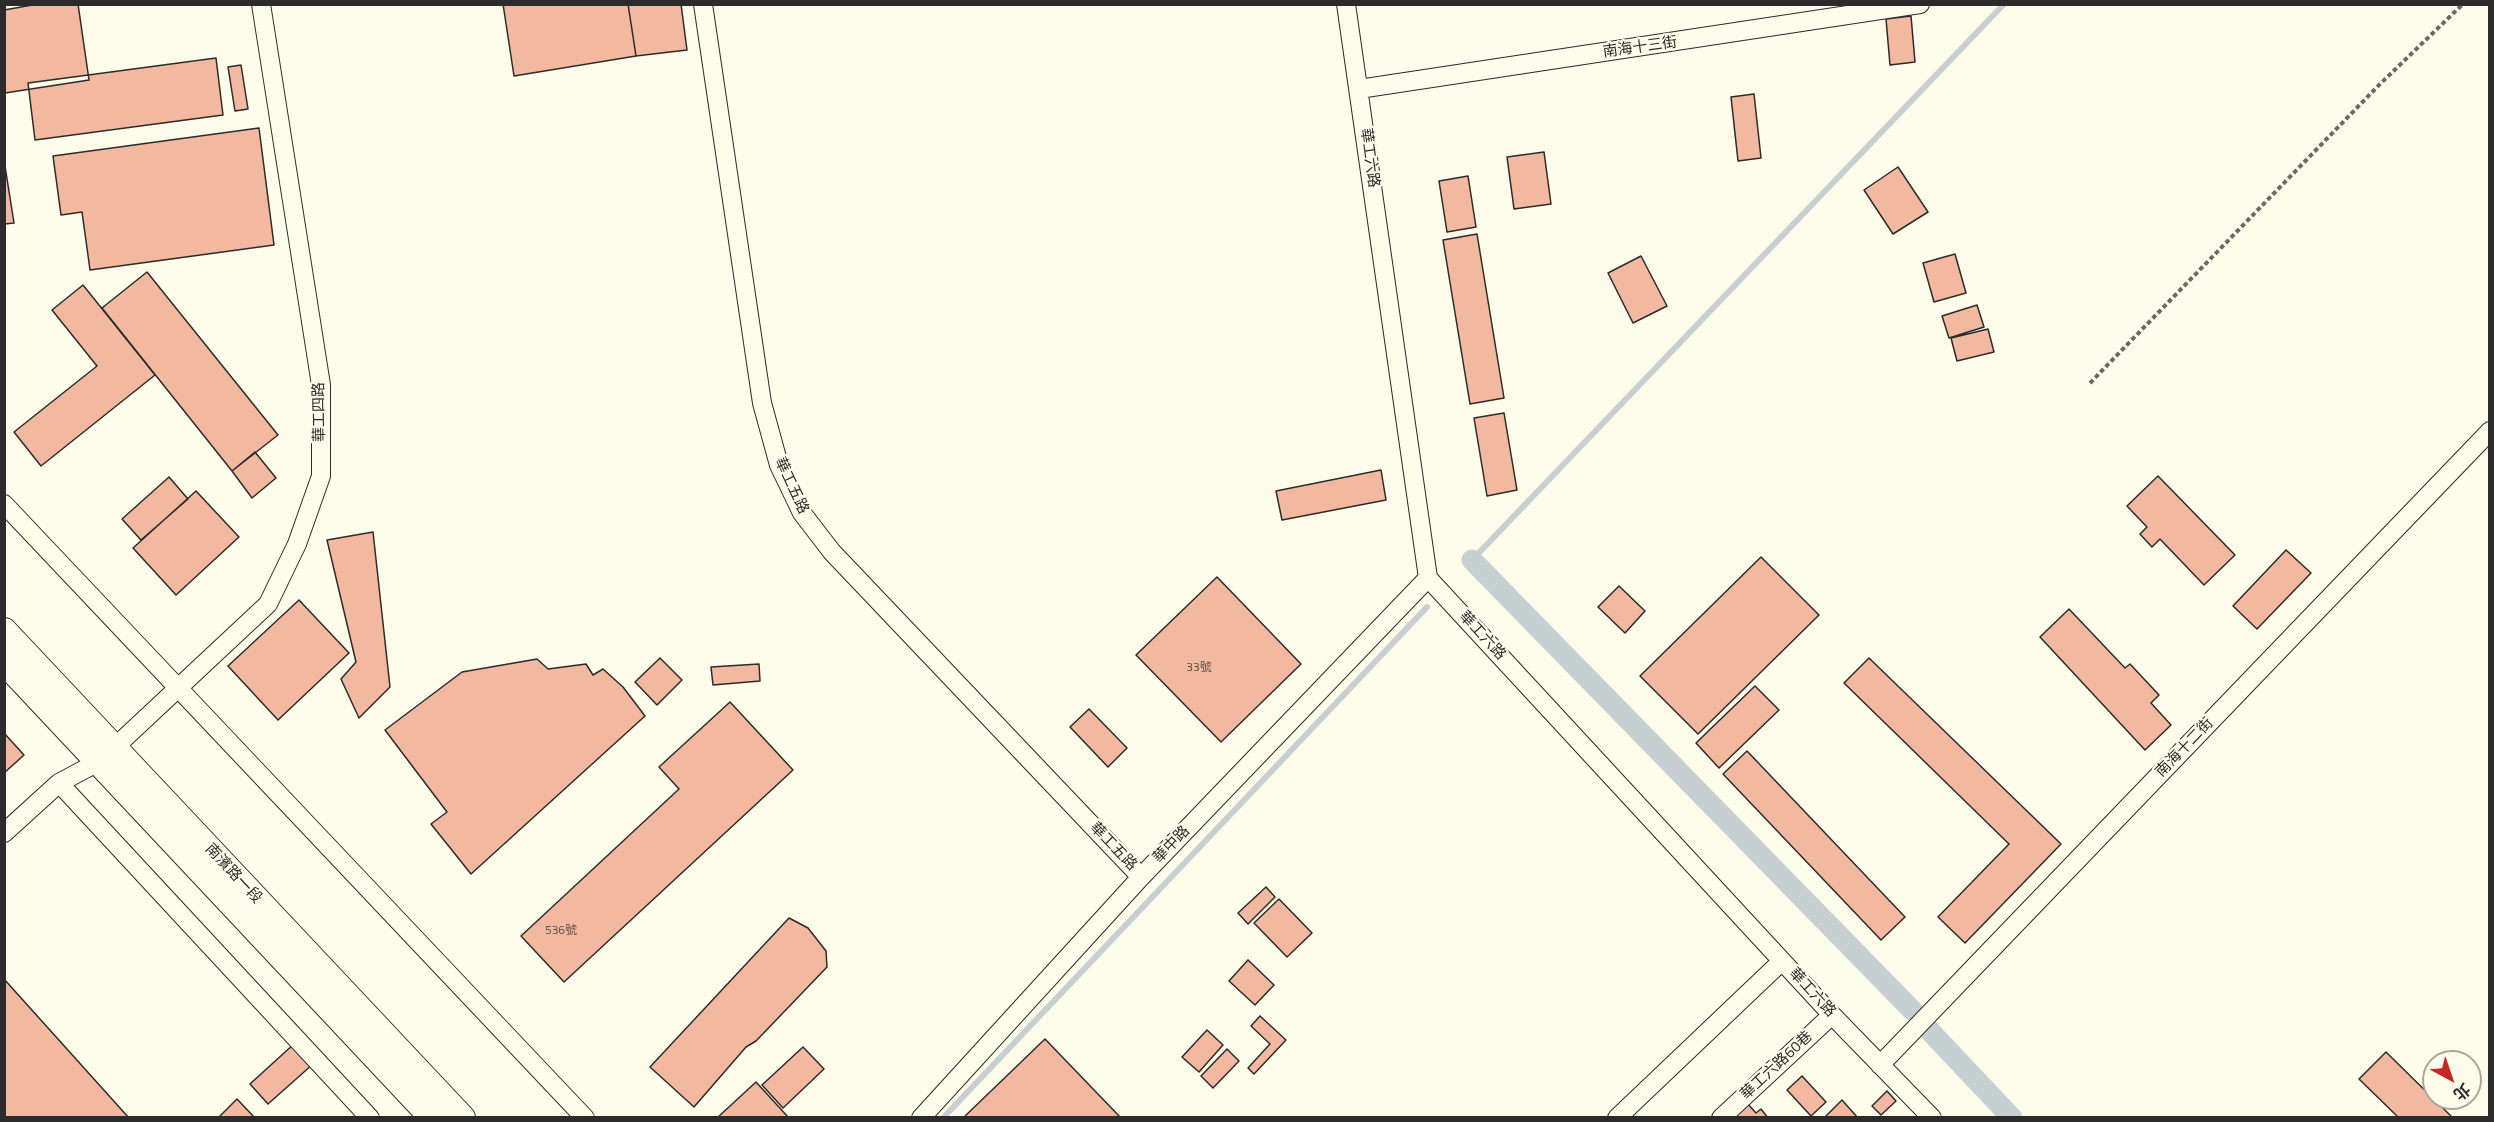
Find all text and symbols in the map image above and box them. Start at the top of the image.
street label: 南海十三街 [1602,34,1678,62]
street label: 華工六路 [1356,127,1382,189]
street label: 華工四路 [310,382,330,442]
street label: 華工五路 [770,455,812,517]
street label: 華工六路 [1455,608,1509,664]
house number: 33號 [1186,661,1212,675]
street label: 南海十二街 [2152,715,2218,781]
street label: 華工五路 [1086,819,1140,875]
street label: 華中路 [1150,823,1194,867]
street label: 南濱路一段 [201,840,265,908]
house number: 536號 [545,924,577,938]
street label: 華工六路 [1785,965,1839,1021]
street label: 華工六路60巷 [1737,1028,1817,1104]
north arrow [2422,1050,2482,1110]
text: 北 [2448,1078,2476,1107]

